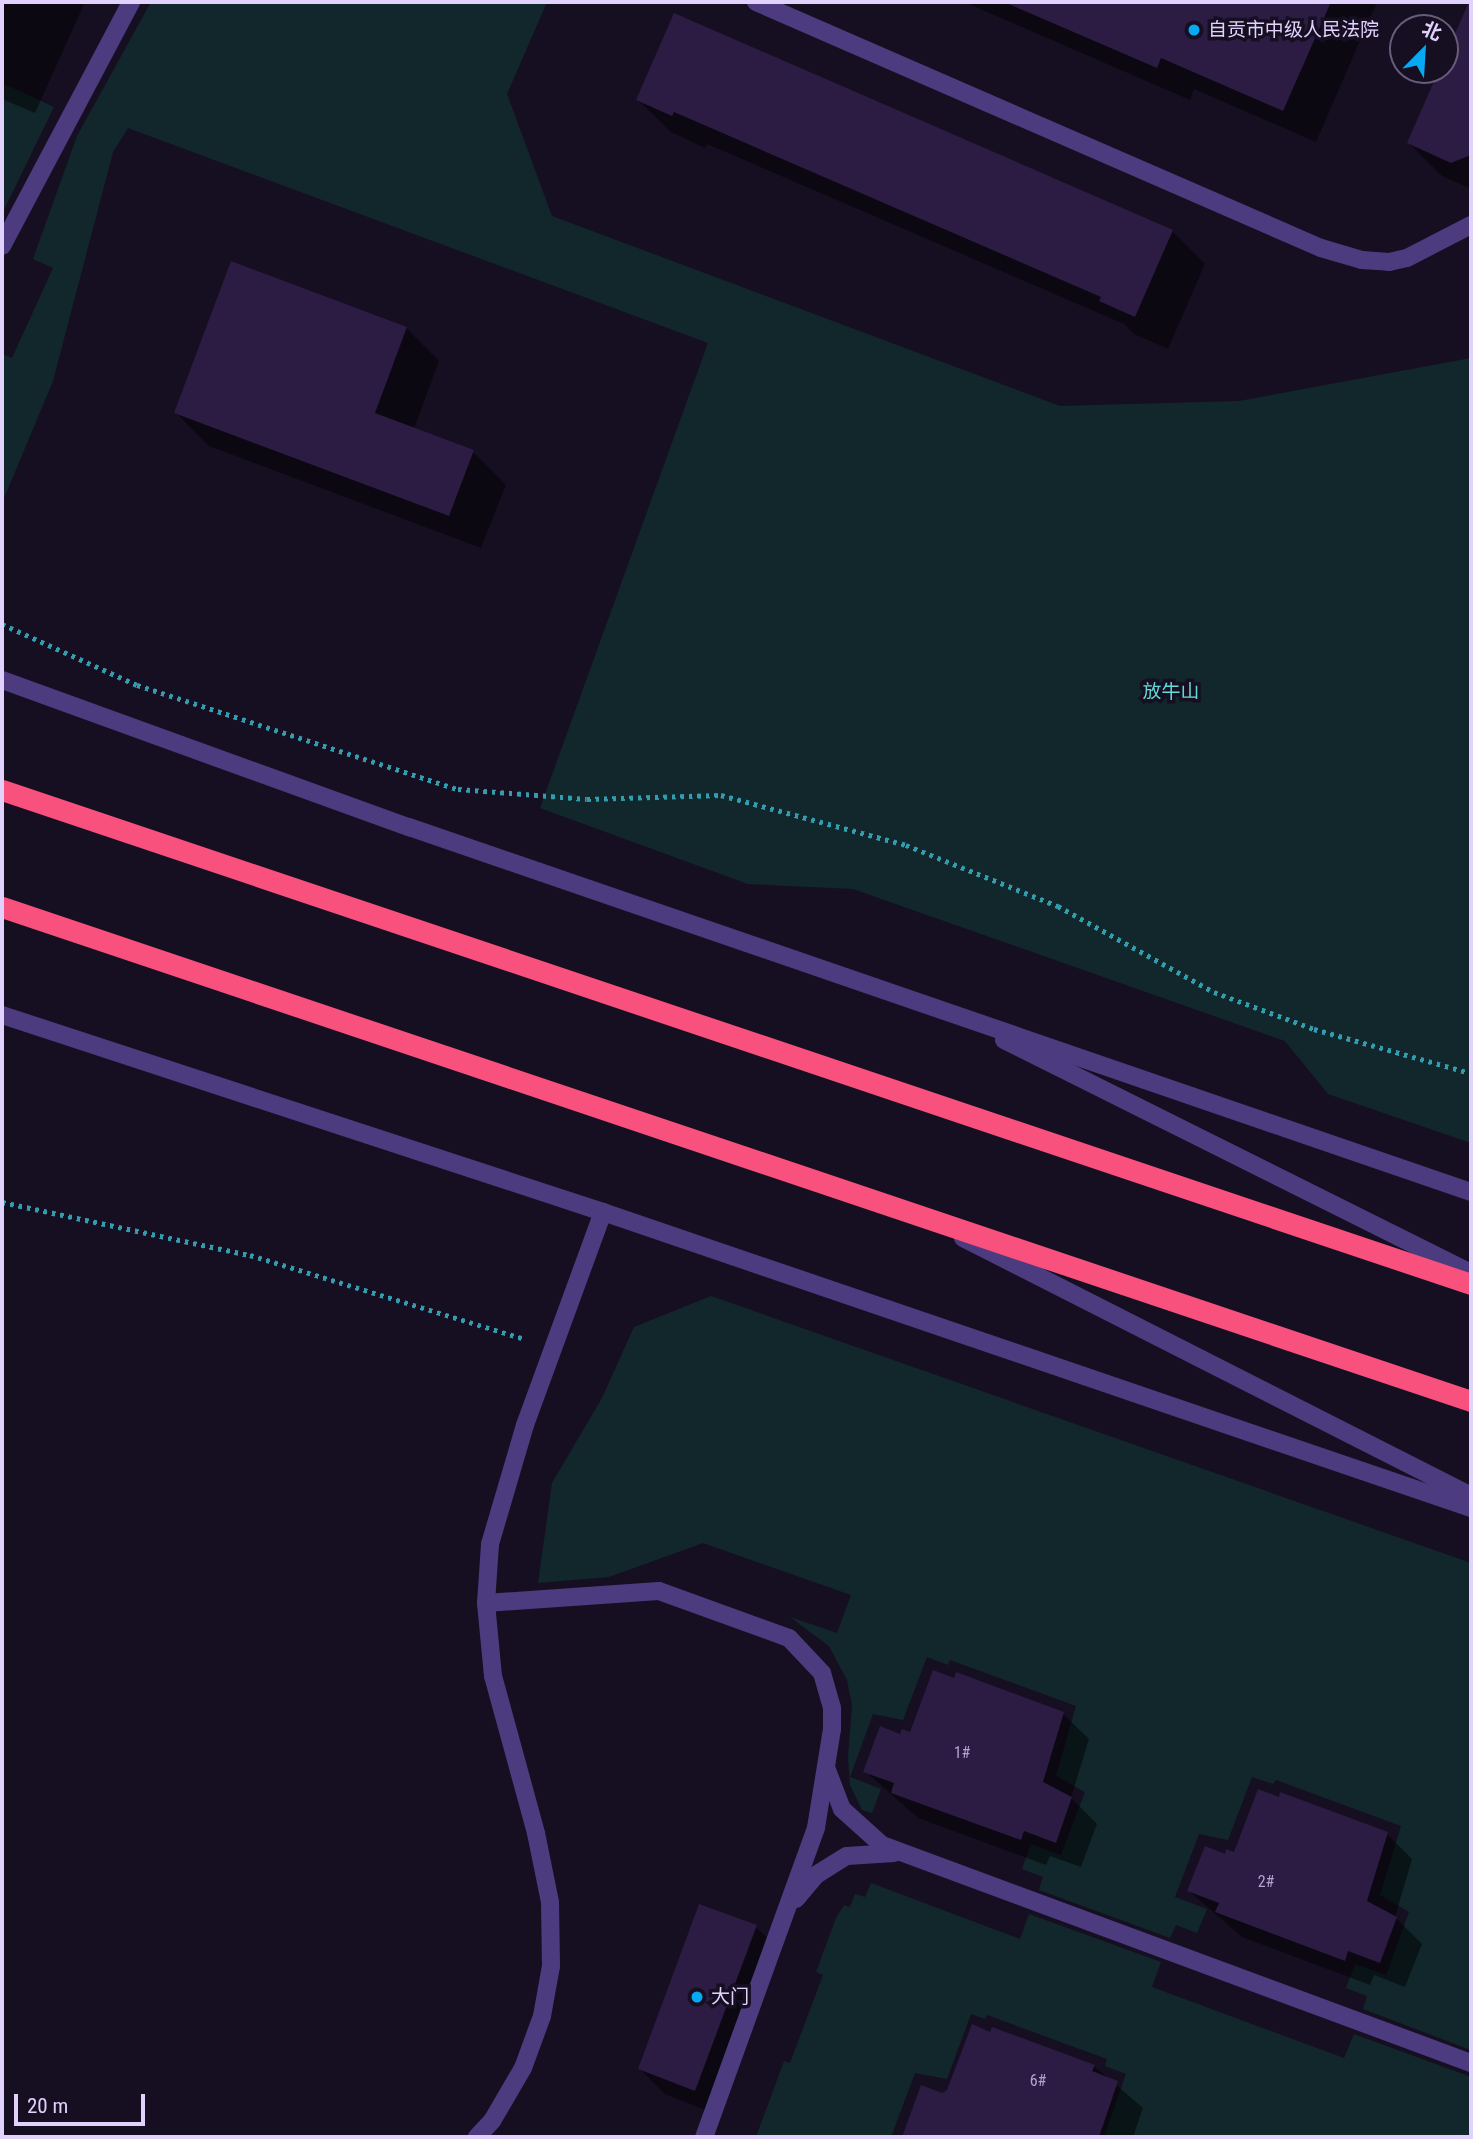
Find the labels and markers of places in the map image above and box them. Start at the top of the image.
place label: 自贡市中级人民法院 [1208,19,1379,41]
marker: 自贡市中级人民法院 [1186,22,1202,38]
place label: 大门 [711,1986,749,2008]
marker: 大门 [689,1989,705,2005]

